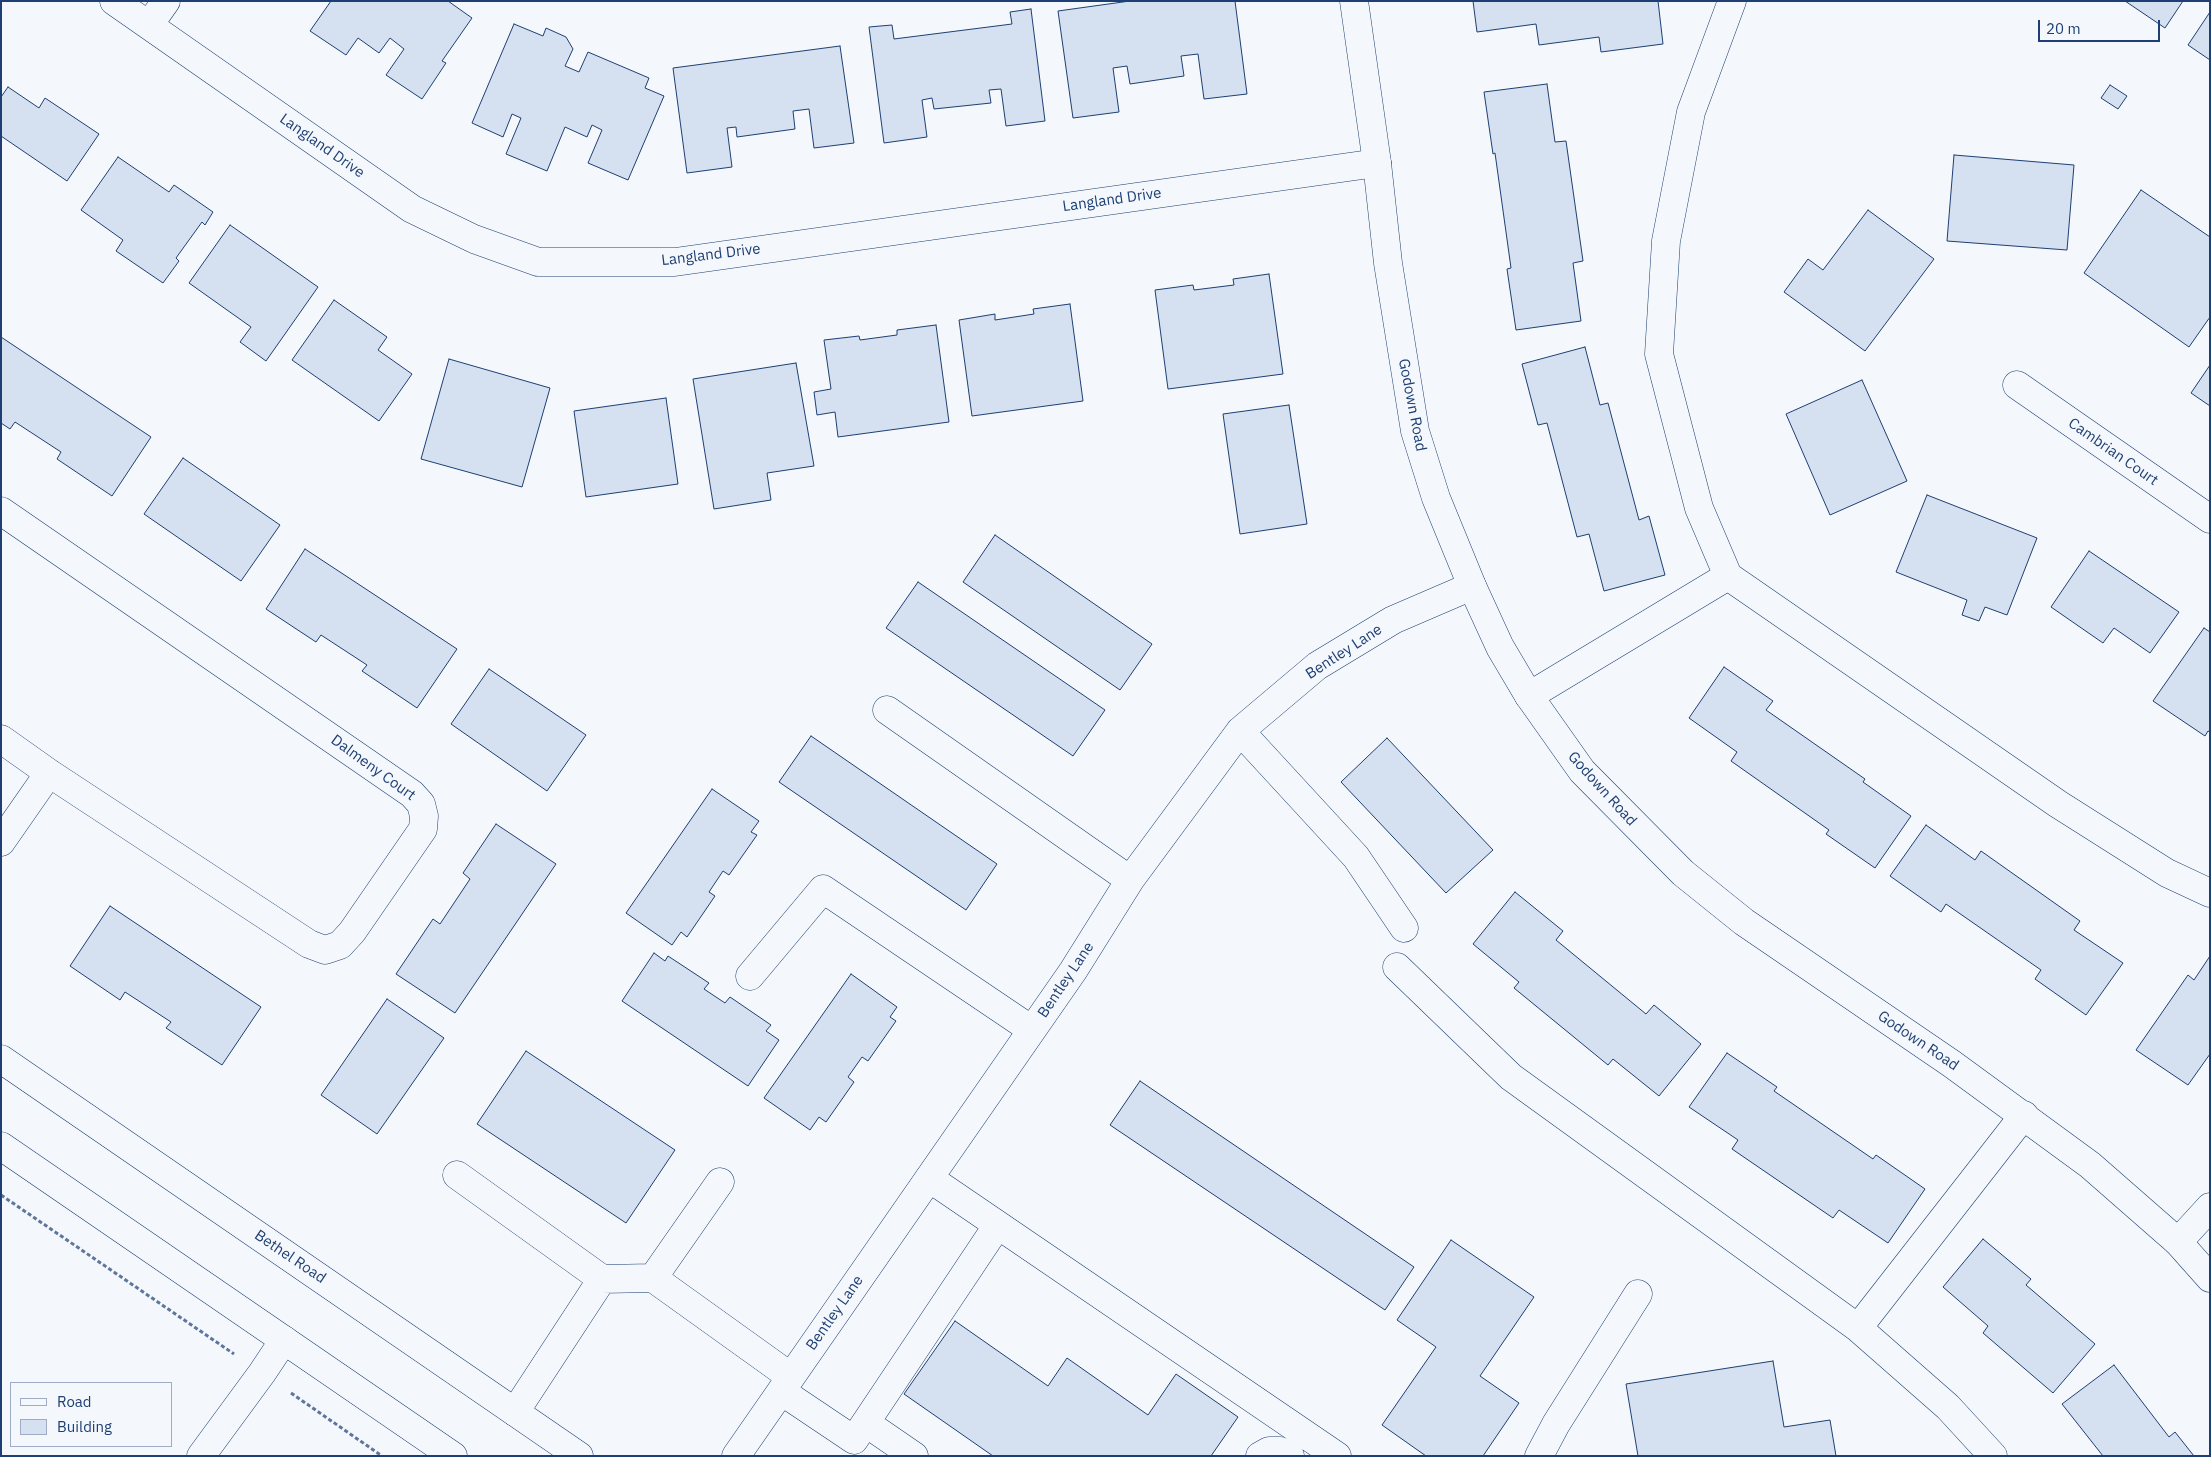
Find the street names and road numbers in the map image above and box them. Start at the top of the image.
street label: Langland Drive [276,110,368,182]
street label: Langland Drive [1061,184,1163,216]
street label: Langland Drive [660,240,762,270]
street label: Godown Road [1394,357,1430,453]
street label: Cambrian Court [2065,414,2161,490]
street label: Bentley Lane [1302,621,1386,683]
street label: Dalmeny Court [327,731,419,805]
street label: Godown Road [1564,748,1640,830]
street label: Bentley Lane [1034,939,1098,1021]
street label: Godown Road [1874,1007,1962,1075]
street label: Bethel Road [251,1227,329,1287]
street label: Bentley Lane [803,1272,867,1354]

